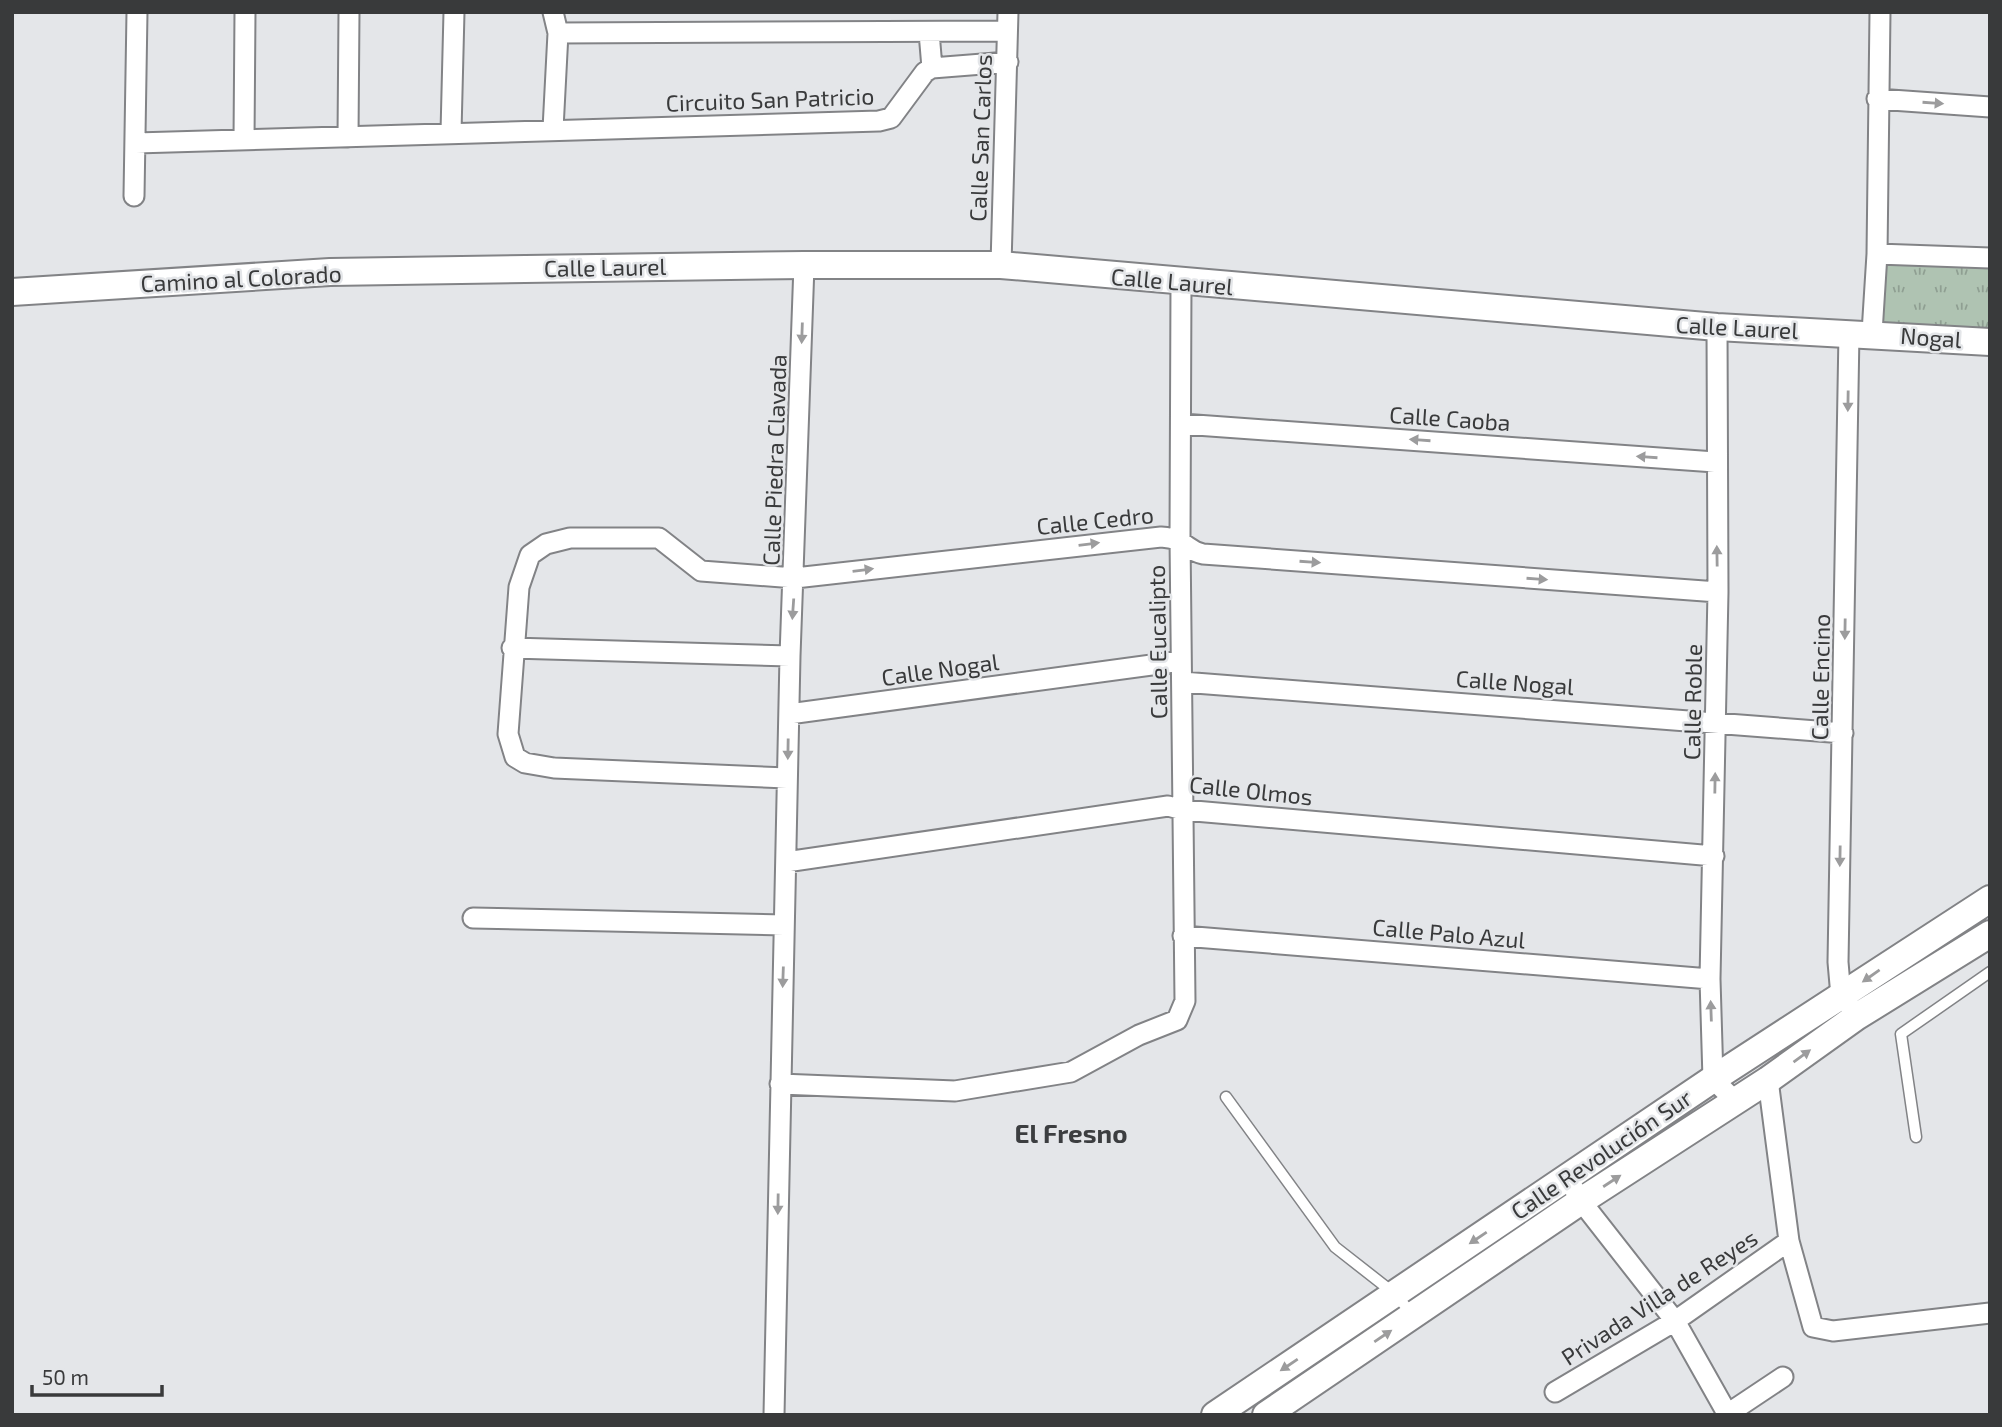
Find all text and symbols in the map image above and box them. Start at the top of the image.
street label: Calle San Carlos [963,54,997,222]
street label: Circuito San Patricio [665,81,875,117]
one-way arrow [1923,98,1945,109]
street label: Calle Laurel [543,252,667,282]
street label: Camino al Colorado [140,259,342,297]
street label: Calle Laurel [1110,262,1234,300]
street label: Calle Laurel [1675,310,1799,344]
street label: Nogal [1899,321,1963,353]
one-way arrow [796,322,808,344]
street label: Calle Piedra Clavada [756,354,792,566]
one-way arrow [1842,390,1854,412]
street label: Calle Caoba [1388,400,1512,436]
one-way arrow [1409,435,1431,446]
one-way arrow [1636,451,1658,462]
street label: Calle Cedro [1035,500,1155,540]
one-way arrow [1078,538,1100,549]
one-way arrow [1711,544,1723,566]
one-way arrow [1299,557,1321,568]
one-way arrow [852,564,874,575]
street label: Calle Eucalipto [1142,565,1172,719]
one-way arrow [1526,574,1548,585]
one-way arrow [787,598,798,620]
street label: Calle Encino [1805,614,1835,740]
one-way arrow [1839,618,1851,640]
street label: Calle Roble [1677,644,1707,760]
street label: Calle Nogal [879,647,1001,691]
street label: Calle Nogal [1455,664,1575,700]
one-way arrow [782,738,794,760]
street label: Calle Olmos [1188,770,1314,810]
one-way arrow [1709,772,1721,794]
one-way arrow [1835,845,1846,867]
street label: Calle Palo Azul [1371,912,1527,954]
one-way arrow [777,966,788,988]
one-way arrow [1862,969,1880,983]
one-way arrow [1705,999,1716,1021]
one-way arrow [1793,1049,1811,1063]
street label: Calle Revolución Sur [1505,1083,1697,1225]
district label: El Fresno [1014,1117,1128,1148]
one-way arrow [1602,1174,1622,1187]
one-way arrow [772,1193,783,1215]
street label: Privada Villa de Reyes [1556,1223,1762,1371]
one-way arrow [1469,1231,1487,1245]
one-way arrow [1374,1329,1392,1343]
scale bar [32,1354,161,1398]
one-way arrow [1280,1358,1298,1372]
text: 50 m [42,1364,89,1389]

